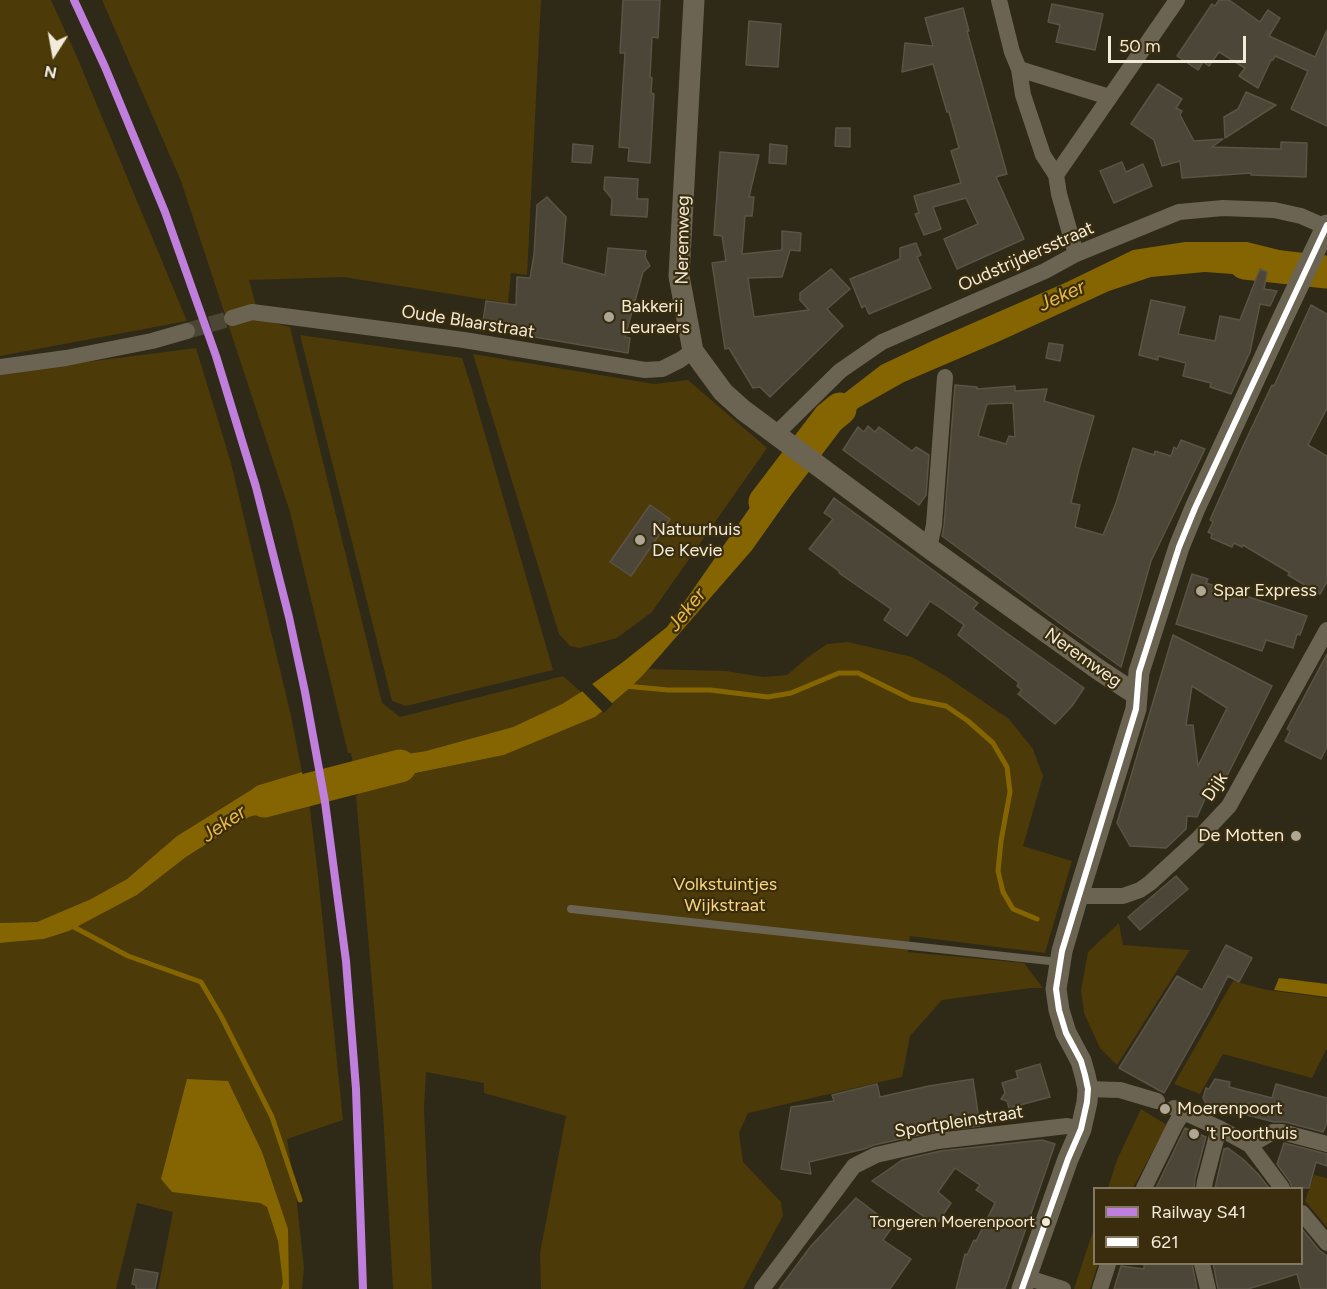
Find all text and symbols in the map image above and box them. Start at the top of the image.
north arrow [24,24,84,84]
scale bar [1111,24,1249,62]
text: 50 m [1119,35,1161,57]
text: N [43,62,58,83]
street label: Neremweg [671,195,695,285]
street label: Oudstrijdersstraat [955,217,1097,297]
water label: Jeker [1035,275,1089,317]
place label: Bakkerij Leuraers [621,296,690,338]
street label: Oude Blaarstraat [400,301,536,343]
marker: Bakkerij Leuraers [602,310,616,324]
place label: Natuurhuis De Kevie [652,519,741,562]
marker: Natuurhuis De Kevie [633,533,647,547]
place label: Spar Express [1213,580,1317,602]
water label: Jeker [662,584,712,636]
marker: Spar Express [1194,584,1208,598]
street label: Neremweg [1040,624,1126,692]
street label: Dijk [1198,768,1232,806]
water label: Jeker [197,801,251,847]
place label: De Motten [1198,825,1284,847]
marker: De Motten [1289,829,1303,843]
park label: Volkstuintjes Wijkstraat [673,874,777,916]
place label: Moerenpoort [1177,1098,1283,1120]
street label: Sportpleinstraat [893,1101,1025,1143]
marker: Moerenpoort [1158,1102,1172,1116]
place label: 't Poorthuis [1206,1123,1298,1145]
marker: 't Poorthuis [1187,1127,1201,1141]
legend [1093,1187,1303,1265]
text: Railway S41 [1151,1201,1246,1223]
place label: Tongeren Moerenpoort [870,1212,1035,1232]
marker: Tongeren Moerenpoort [1040,1216,1052,1228]
text: 621 [1151,1231,1179,1253]

